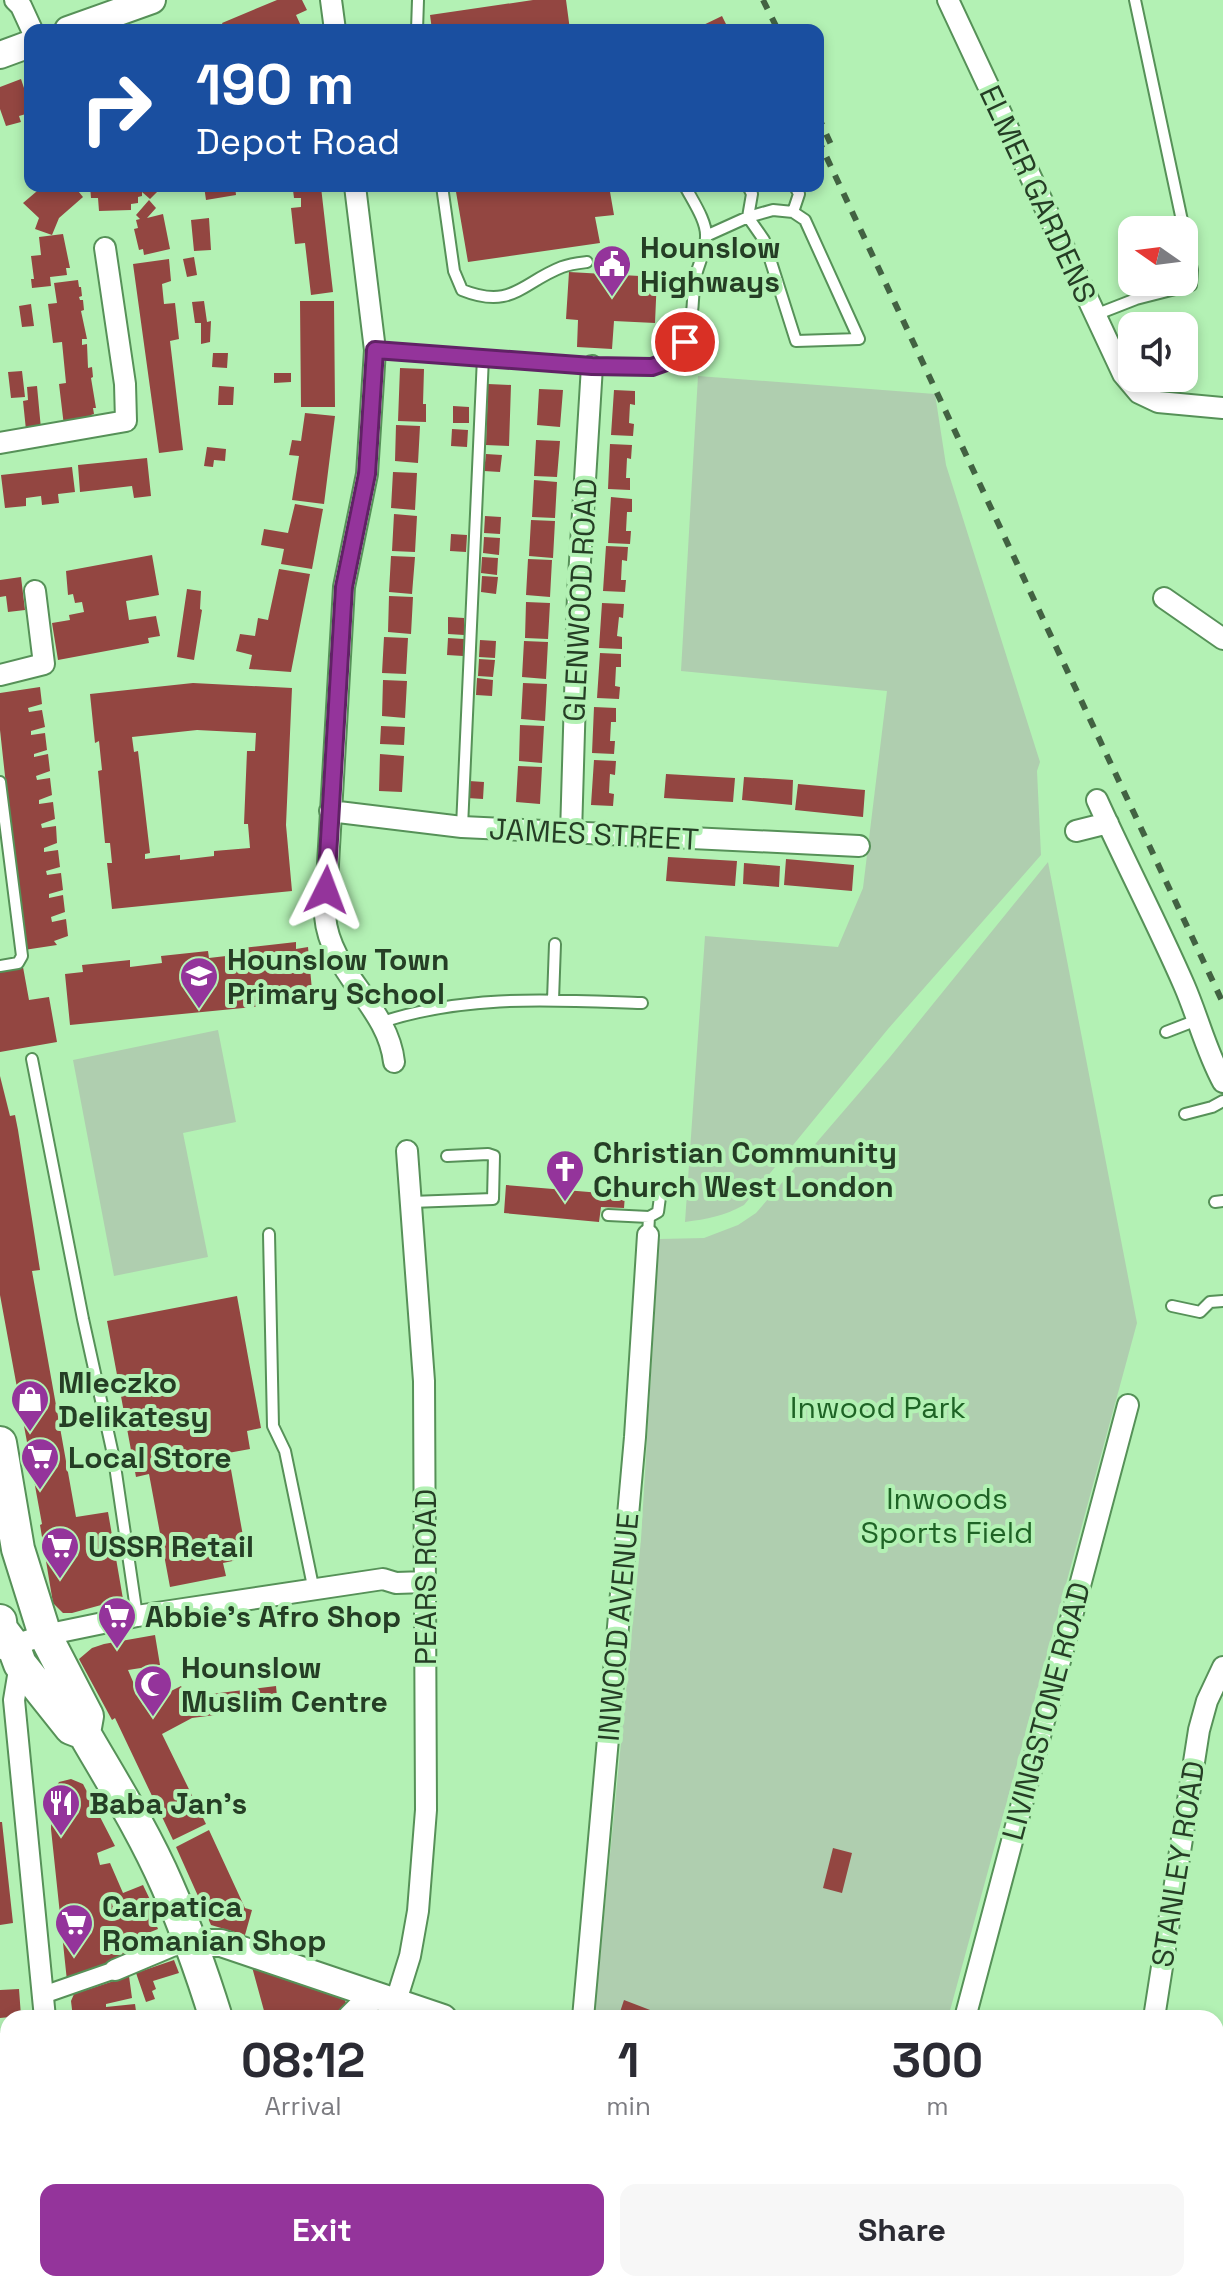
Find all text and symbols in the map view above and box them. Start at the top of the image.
text: 190 m [196,49,354,120]
icon: right [64,56,168,160]
street label: ELMER GARDENS [971,79,1105,309]
text: Depot Road [196,119,400,165]
north arrow [1118,216,1198,296]
map controls [1118,216,1198,392]
place label: Hounslow Highways [640,228,781,301]
public building icon: Hounslow Highways [591,243,633,298]
pin [651,308,719,376]
button: sound [1118,312,1198,392]
icon: arrive [663,320,707,364]
street label: GLENWOOD ROAD [554,477,606,723]
street label: JAMES STREET [488,809,700,859]
position arrow [284,848,368,932]
place label: Hounslow Town Primary School [227,940,449,1013]
school or university icon: Hounslow Town Primary School [178,955,220,1010]
place label: Christian Community Church West London [593,1133,897,1206]
church icon: Christian Community Church West London [544,1148,586,1203]
place label: Mleczko Delikatesy [58,1363,209,1436]
shop icon: Mleczko Delikatesy [9,1378,51,1433]
park label: Inwood Park [790,1388,966,1427]
supermarket icon: Local Store [19,1436,61,1491]
place label: Local Store [68,1438,231,1477]
park label: Inwoods Sports Field [861,1479,1033,1552]
street label: PEARS ROAD [406,1489,445,1665]
street label: INWOOD AVENUE [589,1511,647,1743]
supermarket icon: USSR Retail [39,1525,81,1580]
place label: USSR Retail [88,1527,254,1566]
street label: LIVINGSTONE ROAD [993,1578,1099,1844]
supermarket icon: Abbie's Afro Shop [96,1595,138,1650]
place label: Abbie's Afro Shop [145,1597,401,1636]
place label: Hounslow Muslim Centre [181,1648,388,1721]
mosque icon: Hounslow Muslim Centre [132,1663,174,1718]
street label: STANLEY ROAD [1142,1758,1214,1970]
restaurant icon: Baba Jan's [40,1782,82,1837]
place label: Baba Jan's [89,1784,247,1823]
place label: Carpatica Romanian Shop [102,1887,326,1960]
supermarket icon: Carpatica Romanian Shop [53,1902,95,1957]
text: 08:12 [241,2030,365,2091]
text: 1 [618,2030,639,2091]
text: 300 [892,2030,983,2091]
text: Arrival [264,2089,342,2123]
text: min [606,2089,651,2123]
text: m [926,2089,949,2123]
button: Exit [40,2184,604,2276]
button: Share [620,2184,1184,2276]

